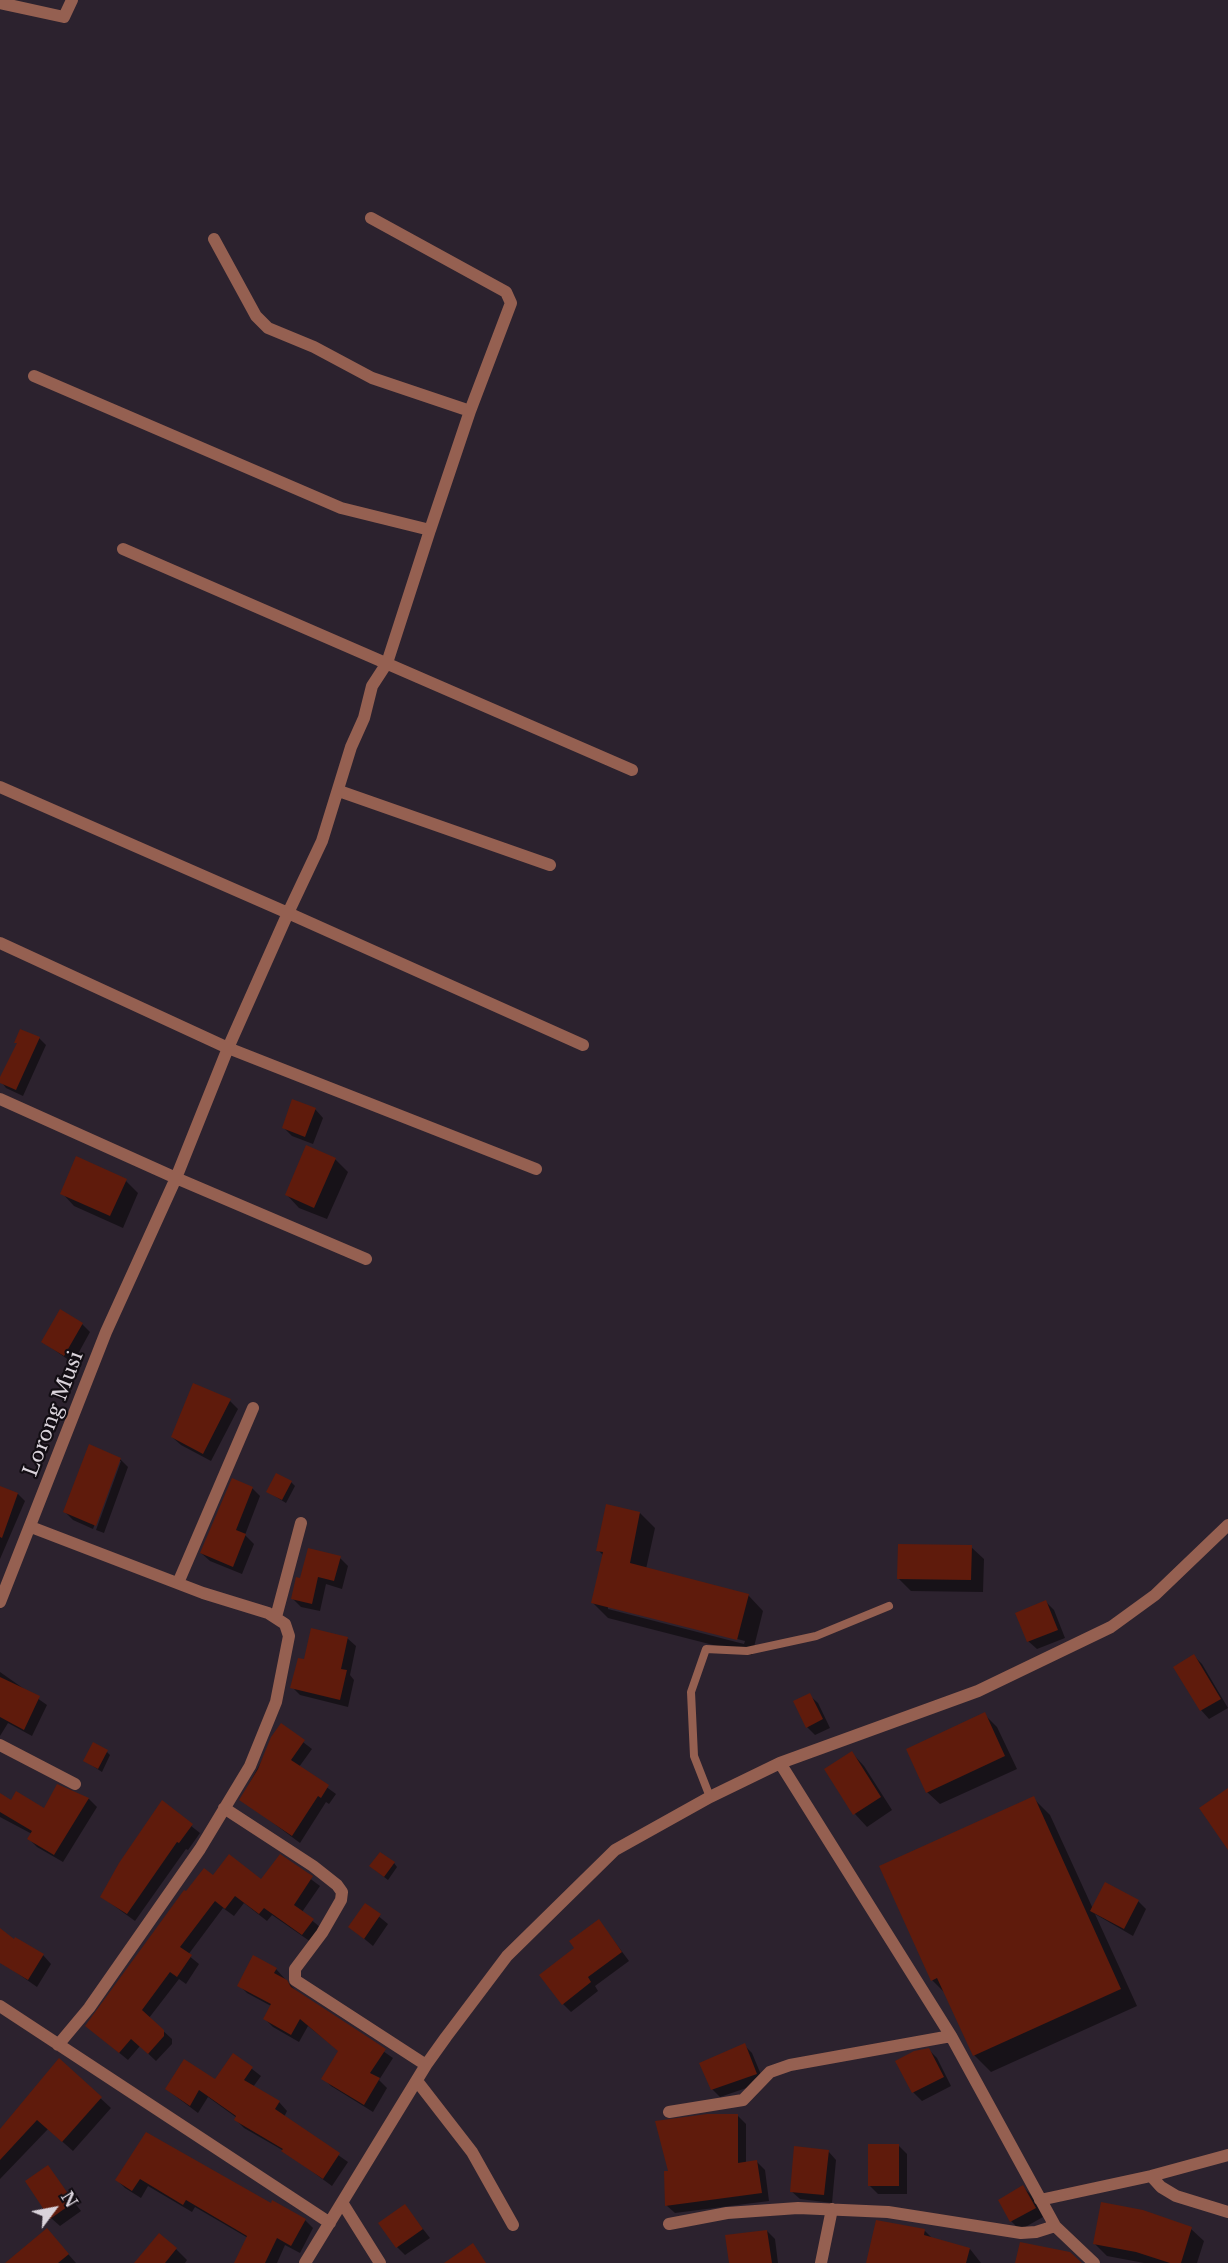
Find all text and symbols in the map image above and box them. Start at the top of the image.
street label: Lorong Musi [19,1348,89,1480]
north arrow [24,2179,84,2239]
text: N [57,2188,82,2211]

